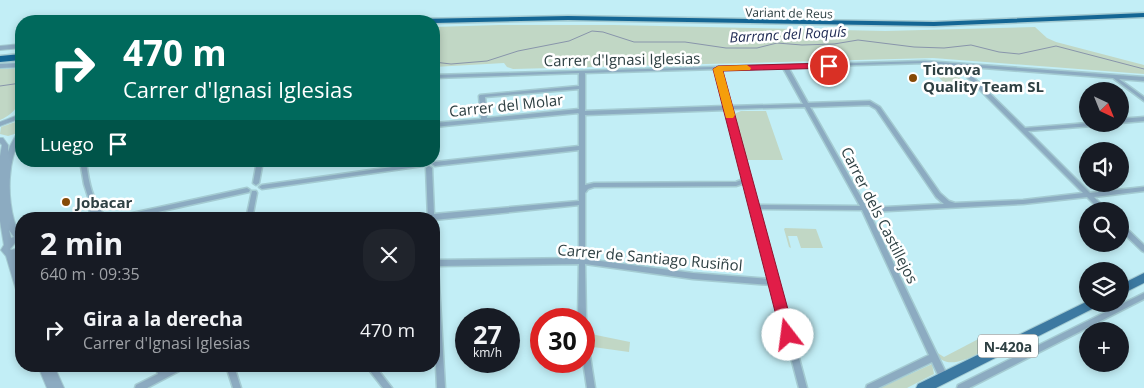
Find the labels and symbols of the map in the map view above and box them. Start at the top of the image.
street label: Variant de Reus [745,4,833,22]
water label: Barranc del Roquís [729,21,847,47]
pin [808,45,850,87]
street label: Carrer d'Ignasi Iglesias [544,48,700,70]
place label: Ticnova Quality Team SL [923,59,1044,96]
marker: Ticnova Quality Team SL [907,72,919,84]
north arrow [1079,82,1129,132]
street label: Carrer del Molar [448,89,564,121]
street label: Carrer dels Castillejos [837,143,923,287]
place label: Jobacar [74,192,133,212]
marker: Jobacar [60,196,72,208]
street label: Carrer de Santiago Rusiñol [557,239,743,275]
speed limit sign: 30 [530,308,595,373]
position arrow [761,308,813,360]
road number: N-420a [978,334,1038,358]

